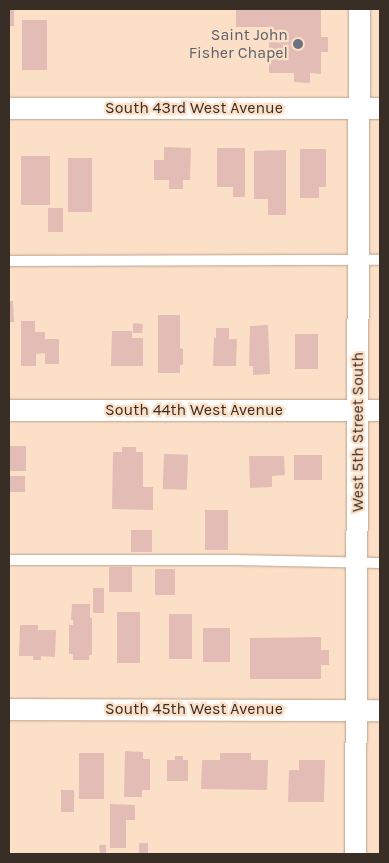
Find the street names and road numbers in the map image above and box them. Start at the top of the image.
street label: South 43rd West Avenue [105,98,283,118]
street label: West 5th Street South [348,352,368,512]
street label: South 44th West Avenue [105,400,283,420]
street label: South 45th West Avenue [105,699,283,719]

